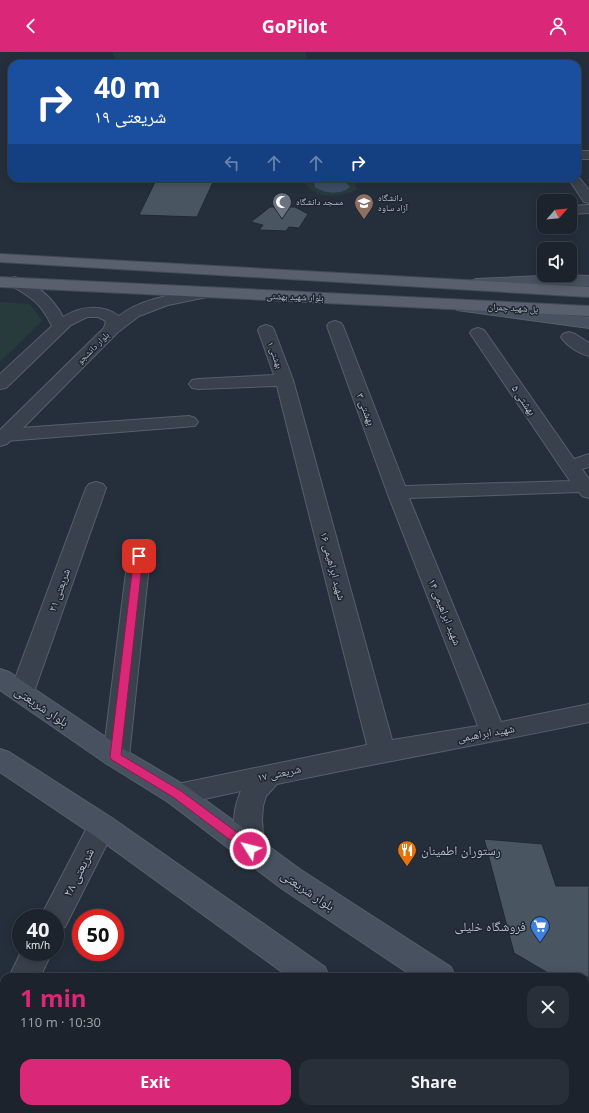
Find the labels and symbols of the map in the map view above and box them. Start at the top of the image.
mosque icon: مسجد دانشگاه [271,191,293,219]
place label: دانشگاه آزاد ساوه [378,191,409,214]
school or university icon: دانشگاه آزاد ساوه [353,192,375,220]
north arrow [537,194,577,234]
place label: مسجد دانشگاه [296,195,343,208]
street label: بلوار شهید بهشتی [266,289,324,304]
street label: پل شهید چمران [487,300,539,315]
street label: بلوار دانشجو [73,328,112,367]
street label: بهشتی ۱ [265,340,286,371]
street label: بهشتی ۵ [509,381,540,418]
street label: بهشتی ۳ [353,390,380,427]
street label: شهید ابراهیمی ۱۶ [317,530,350,602]
pin [122,539,156,573]
street label: شریعتی ۲۱ [44,566,73,613]
street label: شهید ابراهیمی ۱۴ [425,576,466,647]
street label: بلوار شریعتی [11,681,73,731]
street label: شهید ابراهیمی [456,720,516,745]
street label: شریعتی ۱۷ [256,761,302,784]
position arrow [229,828,271,870]
restaurant icon: رستوران اطمینان [396,839,418,867]
place label: رستوران اطمینان [421,841,501,859]
street label: شریعتی ۲۸ [58,845,98,899]
street label: بلوار شریعتی [277,865,339,915]
speed limit sign: 50 [72,909,124,961]
supermarket icon: فروشگاه خلیلی [529,915,551,943]
place label: فروشگاه خلیلی [454,917,526,935]

